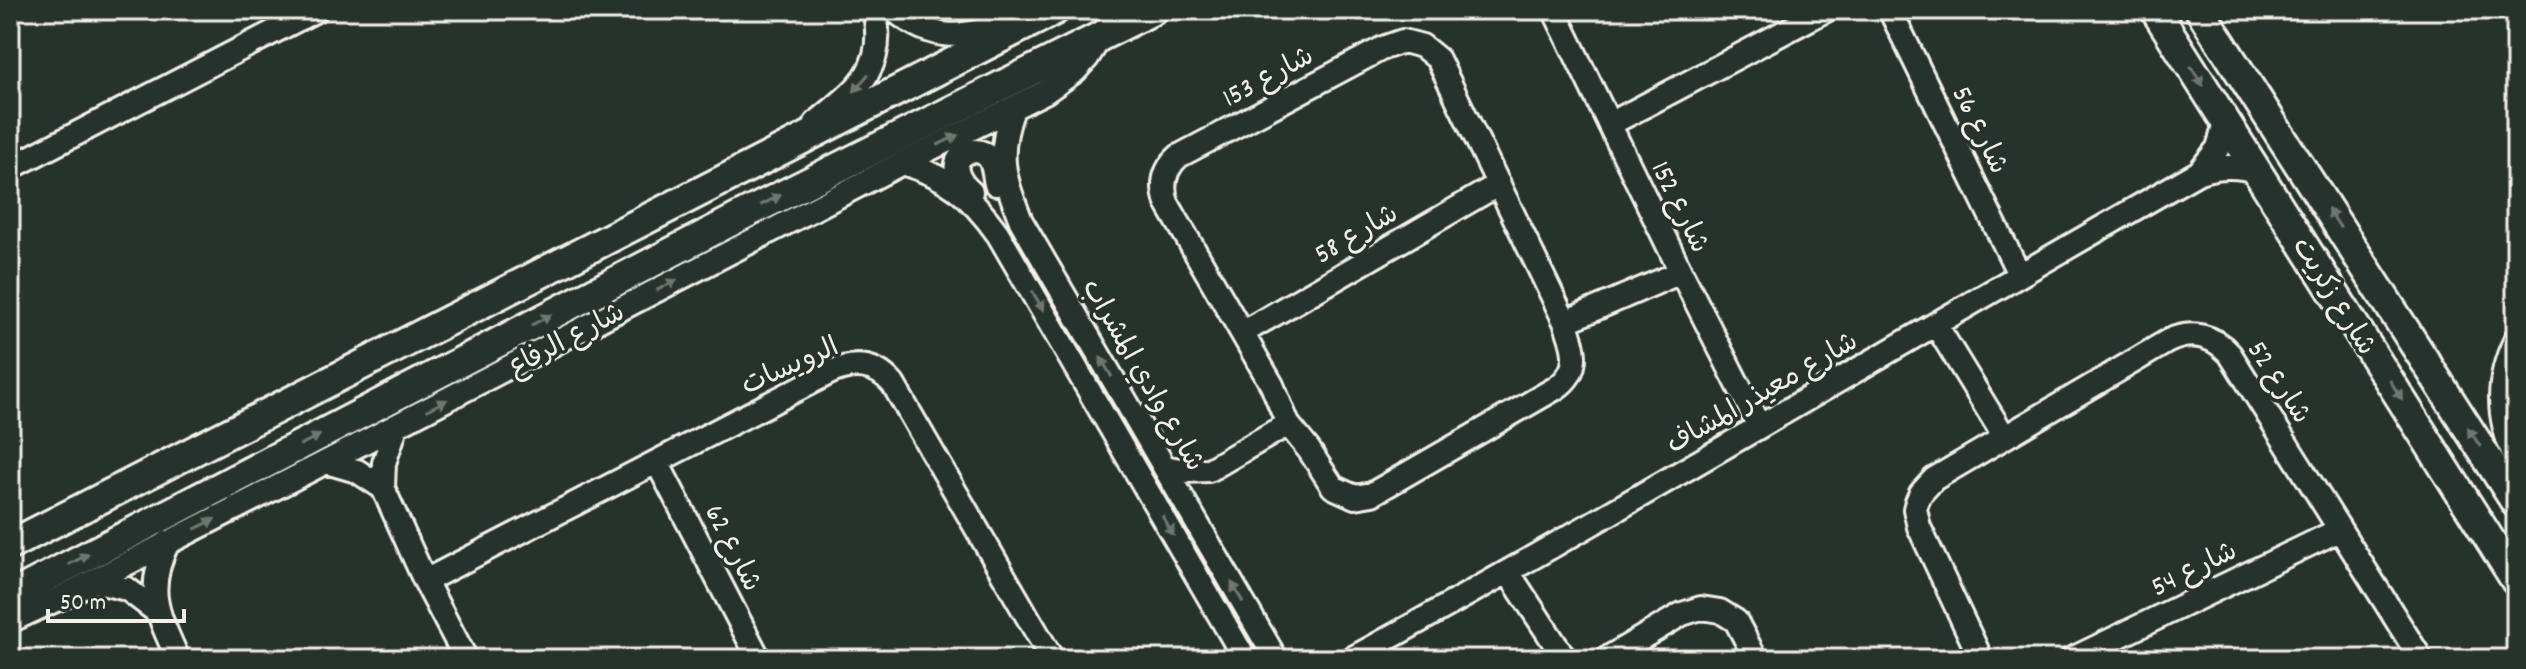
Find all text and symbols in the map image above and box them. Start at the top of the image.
street label: شارع 153 [1216,39,1322,120]
one-way arrow [2190,65,2205,86]
one-way arrow [853,72,870,92]
street label: شارع 56 [1939,80,2016,182]
one-way arrow [936,133,960,147]
street label: شارع 152 [1638,155,1717,261]
one-way arrow [760,194,783,207]
street label: شارع 58 [1308,196,1407,276]
one-way arrow [2328,207,2342,229]
street label: شارع زكريت [2280,231,2384,364]
street label: شارع وادي المشراب [1069,273,1212,480]
one-way arrow [656,279,679,292]
one-way arrow [1031,290,1045,312]
street label: شارع الرفاع [501,295,633,390]
one-way arrow [529,314,552,327]
street label: شارع معيذر المشاف [1660,324,1867,467]
street label: الرويسات [736,329,846,408]
street label: شارع 52 [2235,334,2319,433]
one-way arrow [1099,356,1113,378]
one-way arrow [2388,379,2402,401]
one-way arrow [425,399,448,412]
one-way arrow [2467,427,2482,448]
one-way arrow [298,433,321,447]
street label: شارع 62 [692,499,769,600]
one-way arrow [1161,515,1175,537]
one-way arrow [194,517,217,530]
street label: شارع 54 [2145,533,2245,610]
one-way arrow [67,552,90,565]
scale bar [48,573,184,623]
one-way arrow [1230,580,1244,603]
text: 50 m [60,587,106,621]

